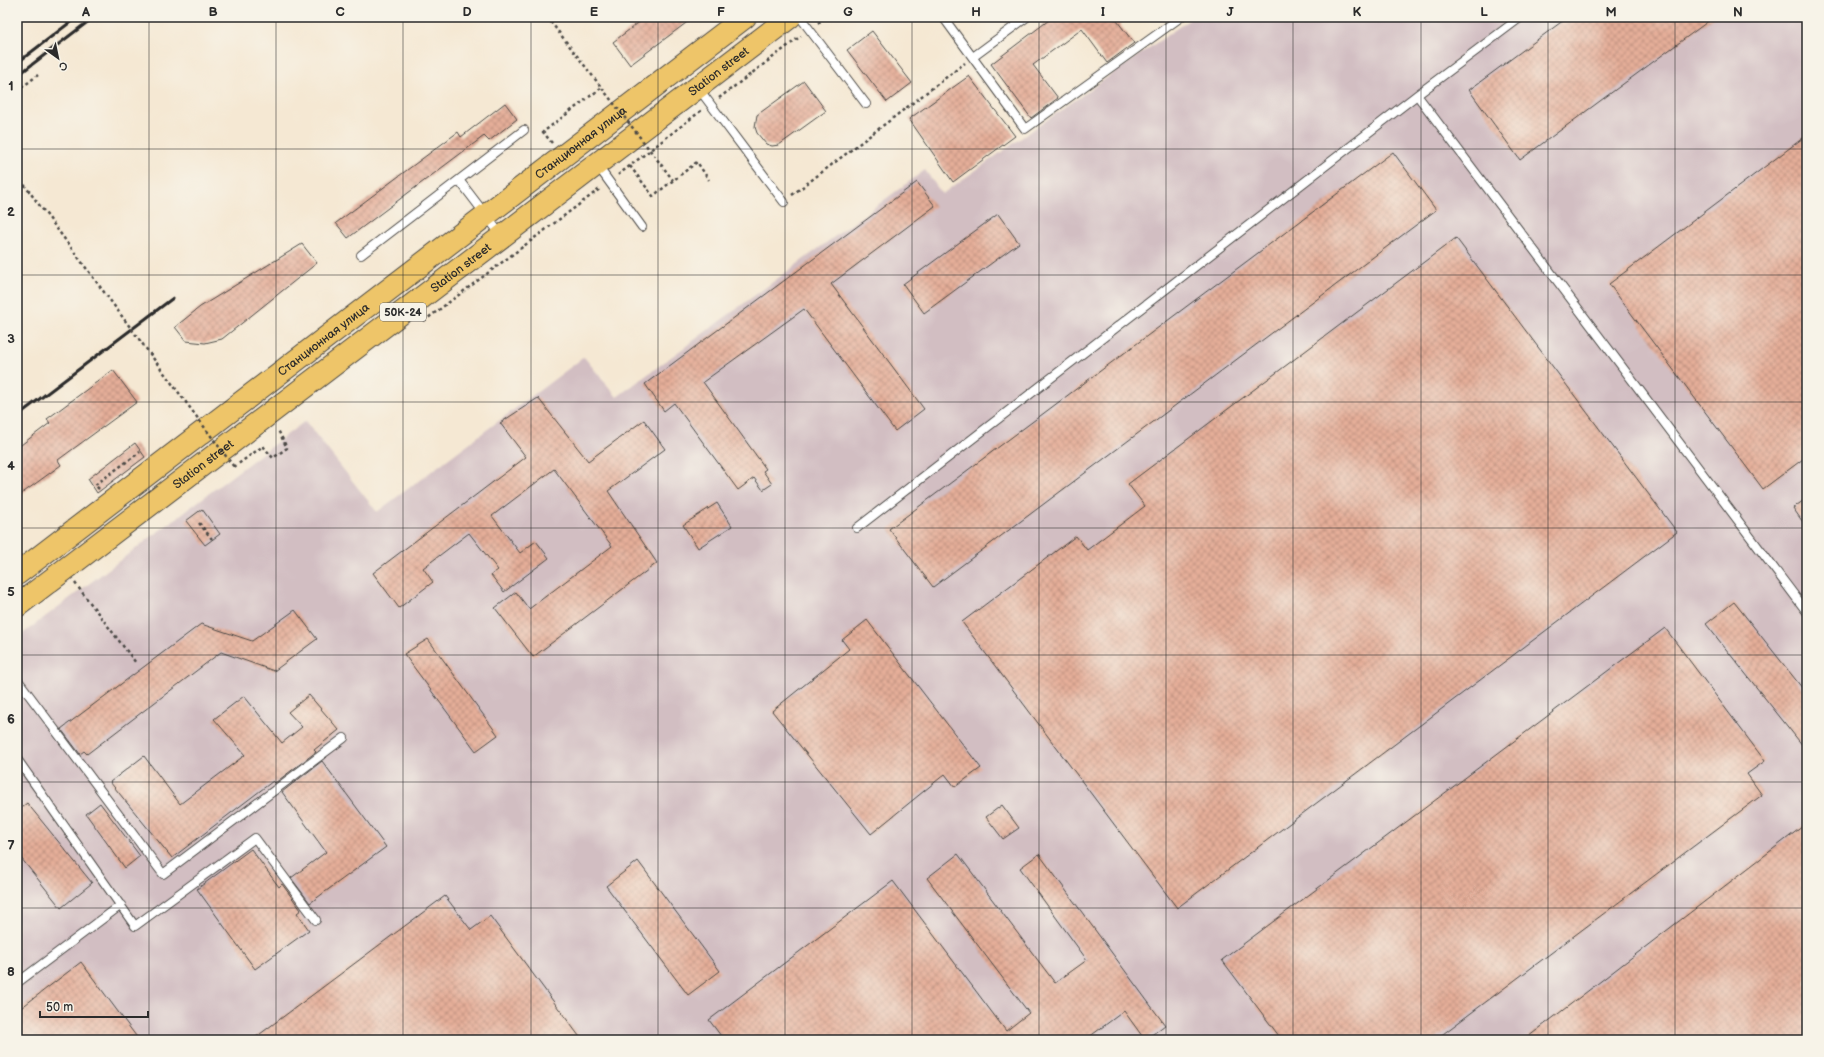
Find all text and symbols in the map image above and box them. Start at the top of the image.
text: A [81,4,90,20]
text: B [208,4,218,20]
text: C [335,4,345,20]
text: D [462,4,472,20]
text: E [590,4,599,20]
text: F [717,4,725,20]
text: G [843,4,853,20]
text: H [971,4,981,20]
text: I [1101,4,1105,20]
text: J [1226,4,1234,20]
text: K [1353,4,1362,20]
text: L [1480,4,1488,20]
text: M [1605,4,1617,20]
text: N [1733,4,1743,20]
north arrow [38,38,78,78]
street label: Station street [685,43,752,99]
text: С [56,58,70,74]
text: 1 [8,78,14,94]
street label: Станционная улица [532,103,630,182]
text: 2 [7,204,15,220]
street label: Station street [427,240,494,296]
street label: Станционная улица [275,300,372,379]
road number: 50К-24 [380,303,426,321]
text: 3 [7,331,15,347]
street label: Station street [170,436,237,492]
text: 4 [7,458,15,474]
text: 5 [7,584,15,600]
text: 6 [7,711,15,727]
text: 7 [7,838,15,854]
text: 8 [7,964,15,980]
scale bar [40,993,148,1019]
text: 50 m [46,1000,73,1015]

